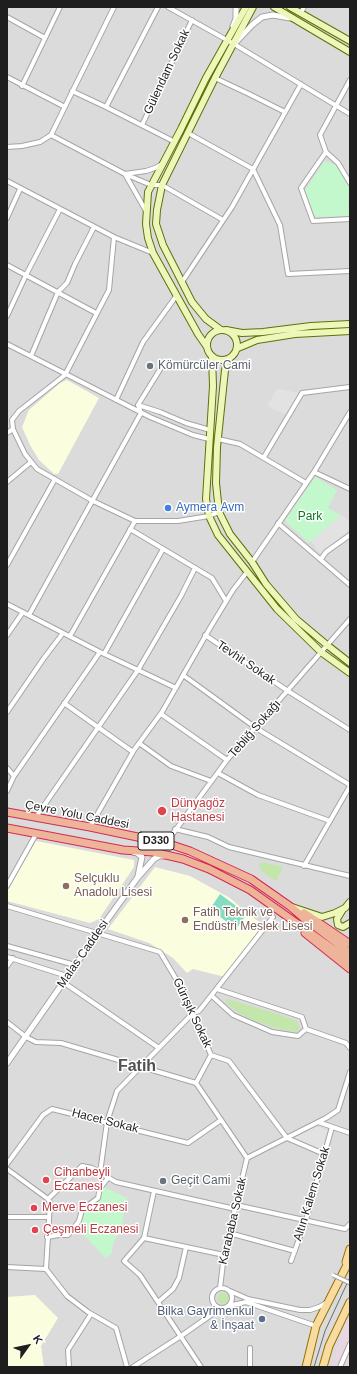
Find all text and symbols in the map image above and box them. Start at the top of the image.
street label: Gülendam Sokak [141,27,193,117]
place label: Kömürcüler Cami [158,359,251,373]
marker: Kömürcüler Cami [145,361,155,371]
place label: Aymera Avm [176,501,244,515]
marker: Aymera Avm [163,503,173,513]
park label: Park [298,510,322,524]
street label: Tevhit Sokak [214,638,278,688]
street label: Tebliğ Sokağı [226,697,284,761]
place label: Dünyagöz Hastanesi [171,797,225,825]
street label: Çevre Yolu Caddesi [24,798,130,832]
marker: Dünyagöz Hastanesi [156,805,168,817]
road number: D330 [138,832,174,850]
place label: Selçuklu Anadolu Lisesi [74,872,152,900]
marker: Selçuklu Anadolu Lisesi [61,881,71,891]
place label: Fatih Teknik ve Endüstri Meslek Lisesi [193,906,312,934]
marker: Fatih Teknik ve Endüstri Meslek Lisesi [180,915,190,925]
street label: Malas Caddesi [54,917,112,991]
street label: Gürışık Sokak [170,976,214,1050]
district label: Fatih [118,1057,156,1077]
street label: Hacet Sokak [70,1106,140,1136]
street label: Altın Kalem Sokak [291,1145,333,1243]
place label: Cihanbeyli Eczanesi [54,1166,110,1194]
place label: Geçit Cami [171,1174,230,1188]
marker: Cihanbeyli Eczanesi [41,1175,51,1185]
marker: Geçit Cami [158,1176,168,1186]
street label: Karababa Sokak [216,1176,250,1266]
place label: Merve Eczanesi [42,1201,127,1215]
marker: Merve Eczanesi [29,1203,39,1213]
place label: Çeşmeli Eczanesi [43,1223,138,1237]
marker: Çeşmeli Eczanesi [30,1225,40,1235]
place label: Bilka Gayrimenkul & İnşaat [157,1305,254,1333]
marker: Bilka Gayrimenkul & İnşaat [257,1314,267,1324]
north arrow [8,1326,48,1366]
text: K [31,1333,45,1346]

